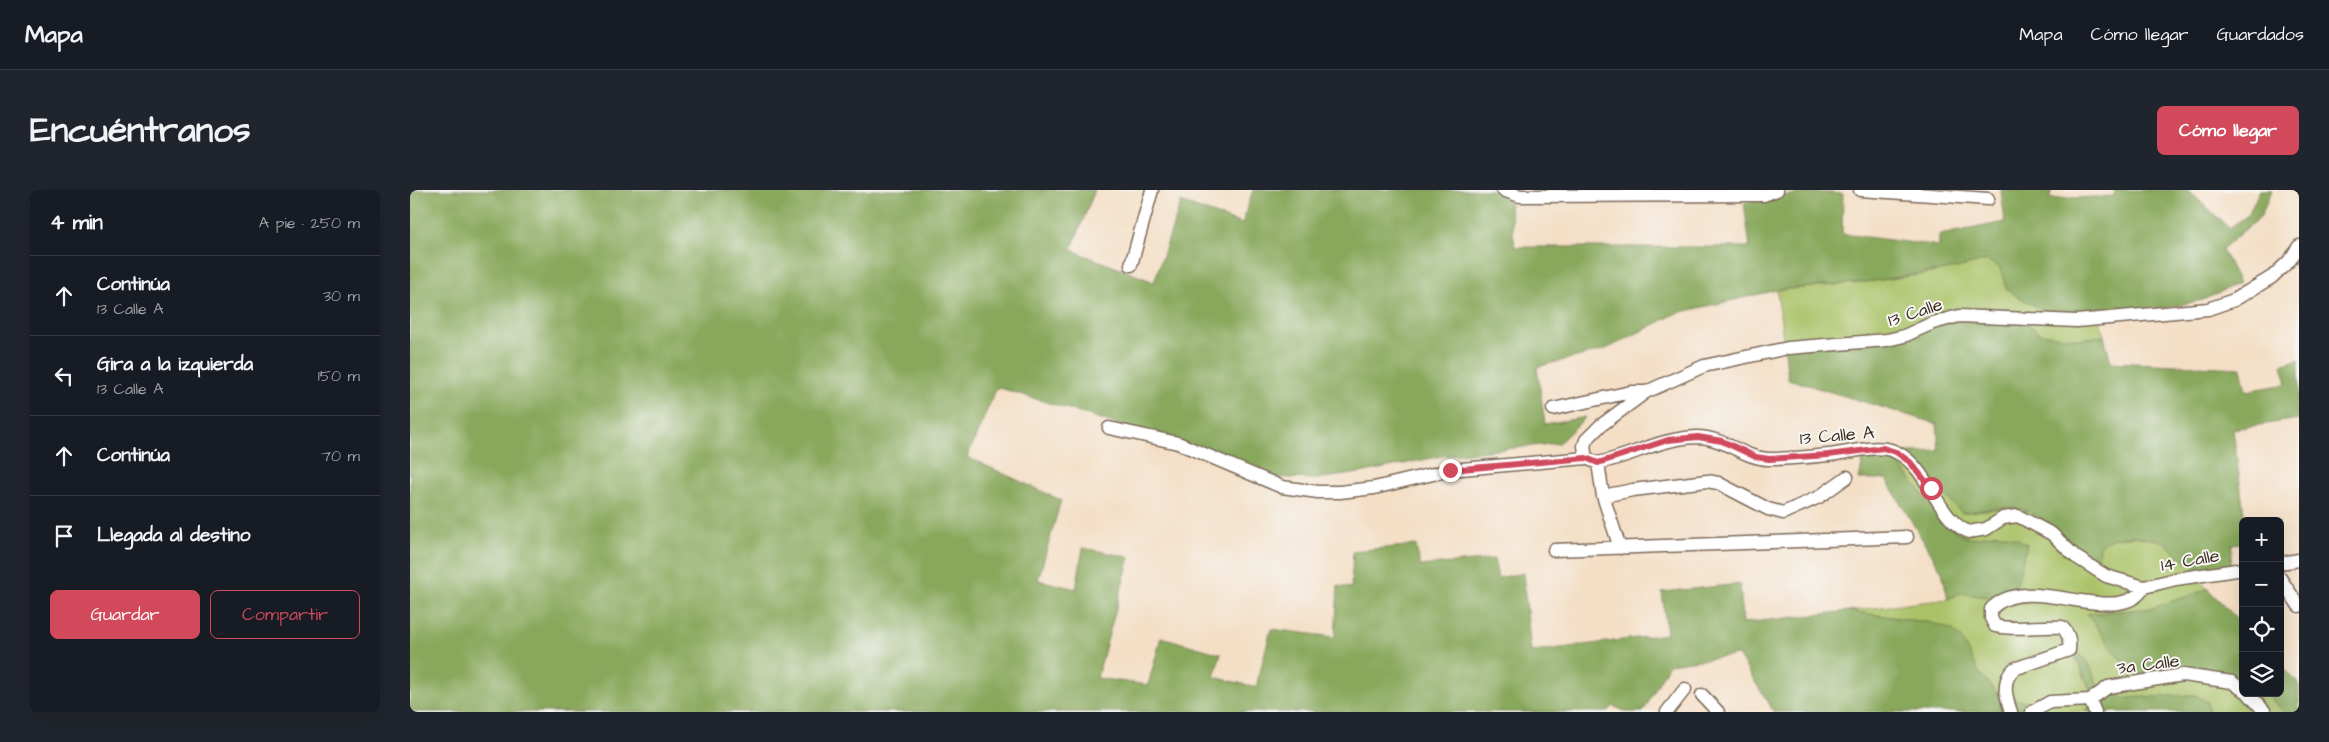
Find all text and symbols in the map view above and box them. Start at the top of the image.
text: Mapa [25,18,83,52]
text: Mapa [2019,22,2063,47]
text: Cómo llegar [2091,22,2189,47]
text: Guardados [2217,22,2304,47]
text: Encuéntranos [30,106,251,155]
button: Cómo llegar [2157,106,2299,155]
text: 4 min [50,208,103,237]
text: A pie · 250 m [259,212,360,234]
text: Continúa [97,271,170,298]
icon: ahead [50,282,78,310]
text: 30 m [323,285,360,307]
street label: 13 Calle [1885,292,1946,333]
text: 13 Calle A [97,298,163,320]
text: Gira a la izquierda [97,351,253,378]
icon: left [50,362,78,390]
text: 150 m [318,365,360,387]
text: 13 Calle A [97,378,163,400]
street label: 13 Calle A [1799,420,1876,451]
icon: ahead [50,442,78,470]
text: Continúa [97,442,170,469]
text: 70 m [321,445,360,467]
route end [1439,459,1462,482]
route start [1920,477,1943,500]
map controls [2239,517,2284,697]
button: + [2239,517,2284,562]
icon: arrive [50,522,78,550]
text: Llegada al destino [97,522,250,549]
street label: 14 Calle [2159,543,2222,578]
button: − [2239,562,2284,607]
button: Guardar [50,590,200,639]
button: Compartir [210,590,360,639]
button: locate [2239,607,2284,652]
street label: 3a Calle [2115,648,2181,681]
button: layers [2239,652,2284,697]

